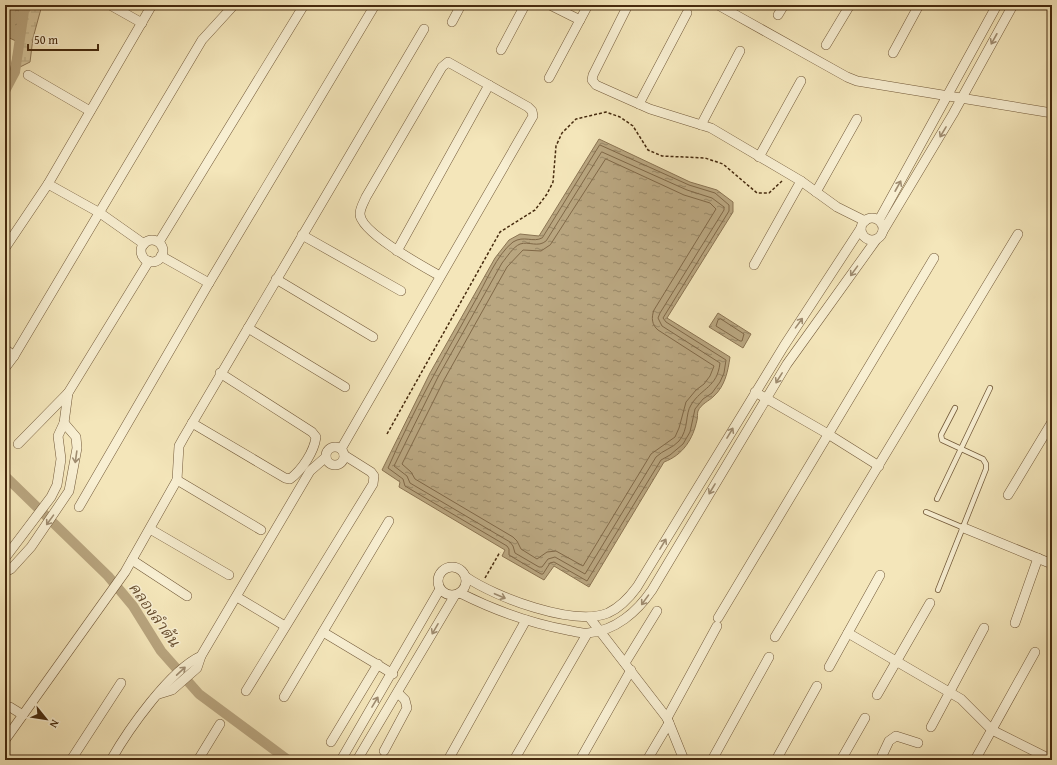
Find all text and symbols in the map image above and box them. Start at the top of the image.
scale bar [28,26,98,52]
text: 50 m [34,31,58,48]
one-way arrow [990,33,997,45]
one-way arrow [938,126,946,138]
one-way arrow [895,180,902,192]
one-way arrow [850,266,858,277]
one-way arrow [795,318,803,329]
one-way arrow [775,372,783,383]
one-way arrow [726,427,734,439]
one-way arrow [72,450,80,463]
one-way arrow [708,483,716,495]
one-way arrow [45,515,54,526]
one-way arrow [659,538,667,550]
water label: คลองลำต้น [123,576,187,652]
one-way arrow [494,592,506,600]
one-way arrow [640,595,649,606]
one-way arrow [431,623,439,635]
one-way arrow [176,666,186,676]
one-way arrow [372,697,380,709]
north arrow [26,699,66,739]
text: N [46,717,63,732]

